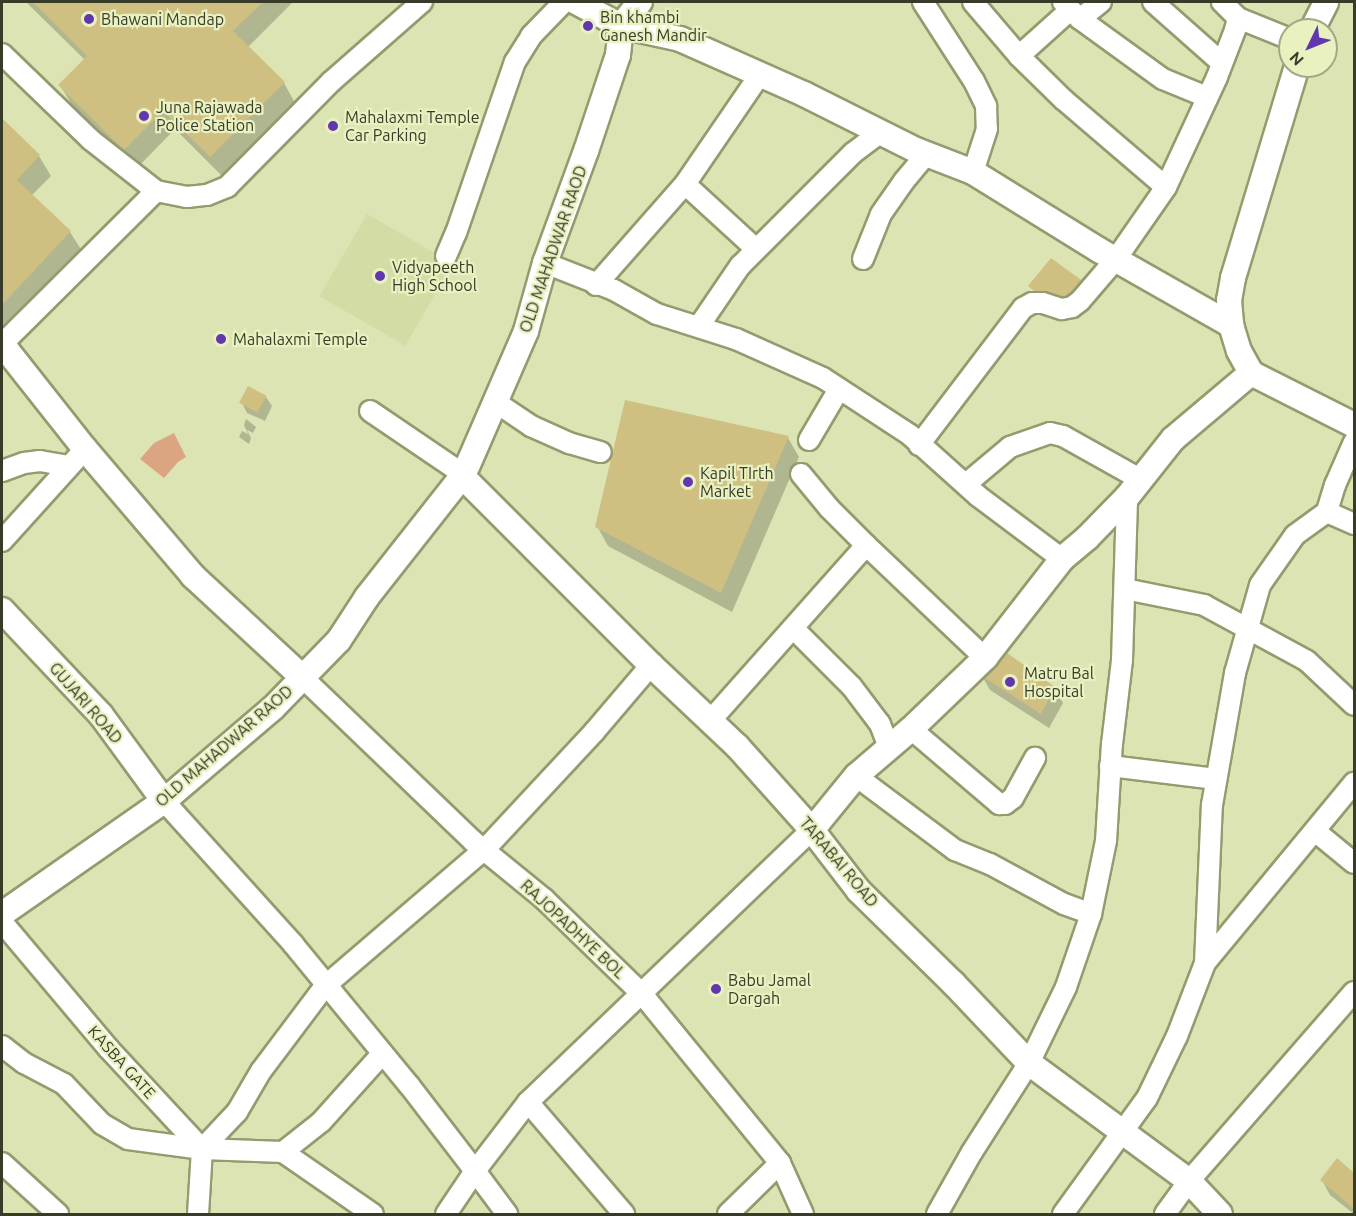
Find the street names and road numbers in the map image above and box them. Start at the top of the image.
street label: OLD MAHADWAR RAOD [515,163,591,335]
street label: GUJARI ROAD [45,658,127,748]
street label: OLD MAHADWAR RAOD [151,681,297,811]
street label: TARABAI ROAD [796,813,882,911]
street label: RAJOPADHYE BOL [517,876,629,982]
street label: KASBA GATE [84,1022,160,1102]

